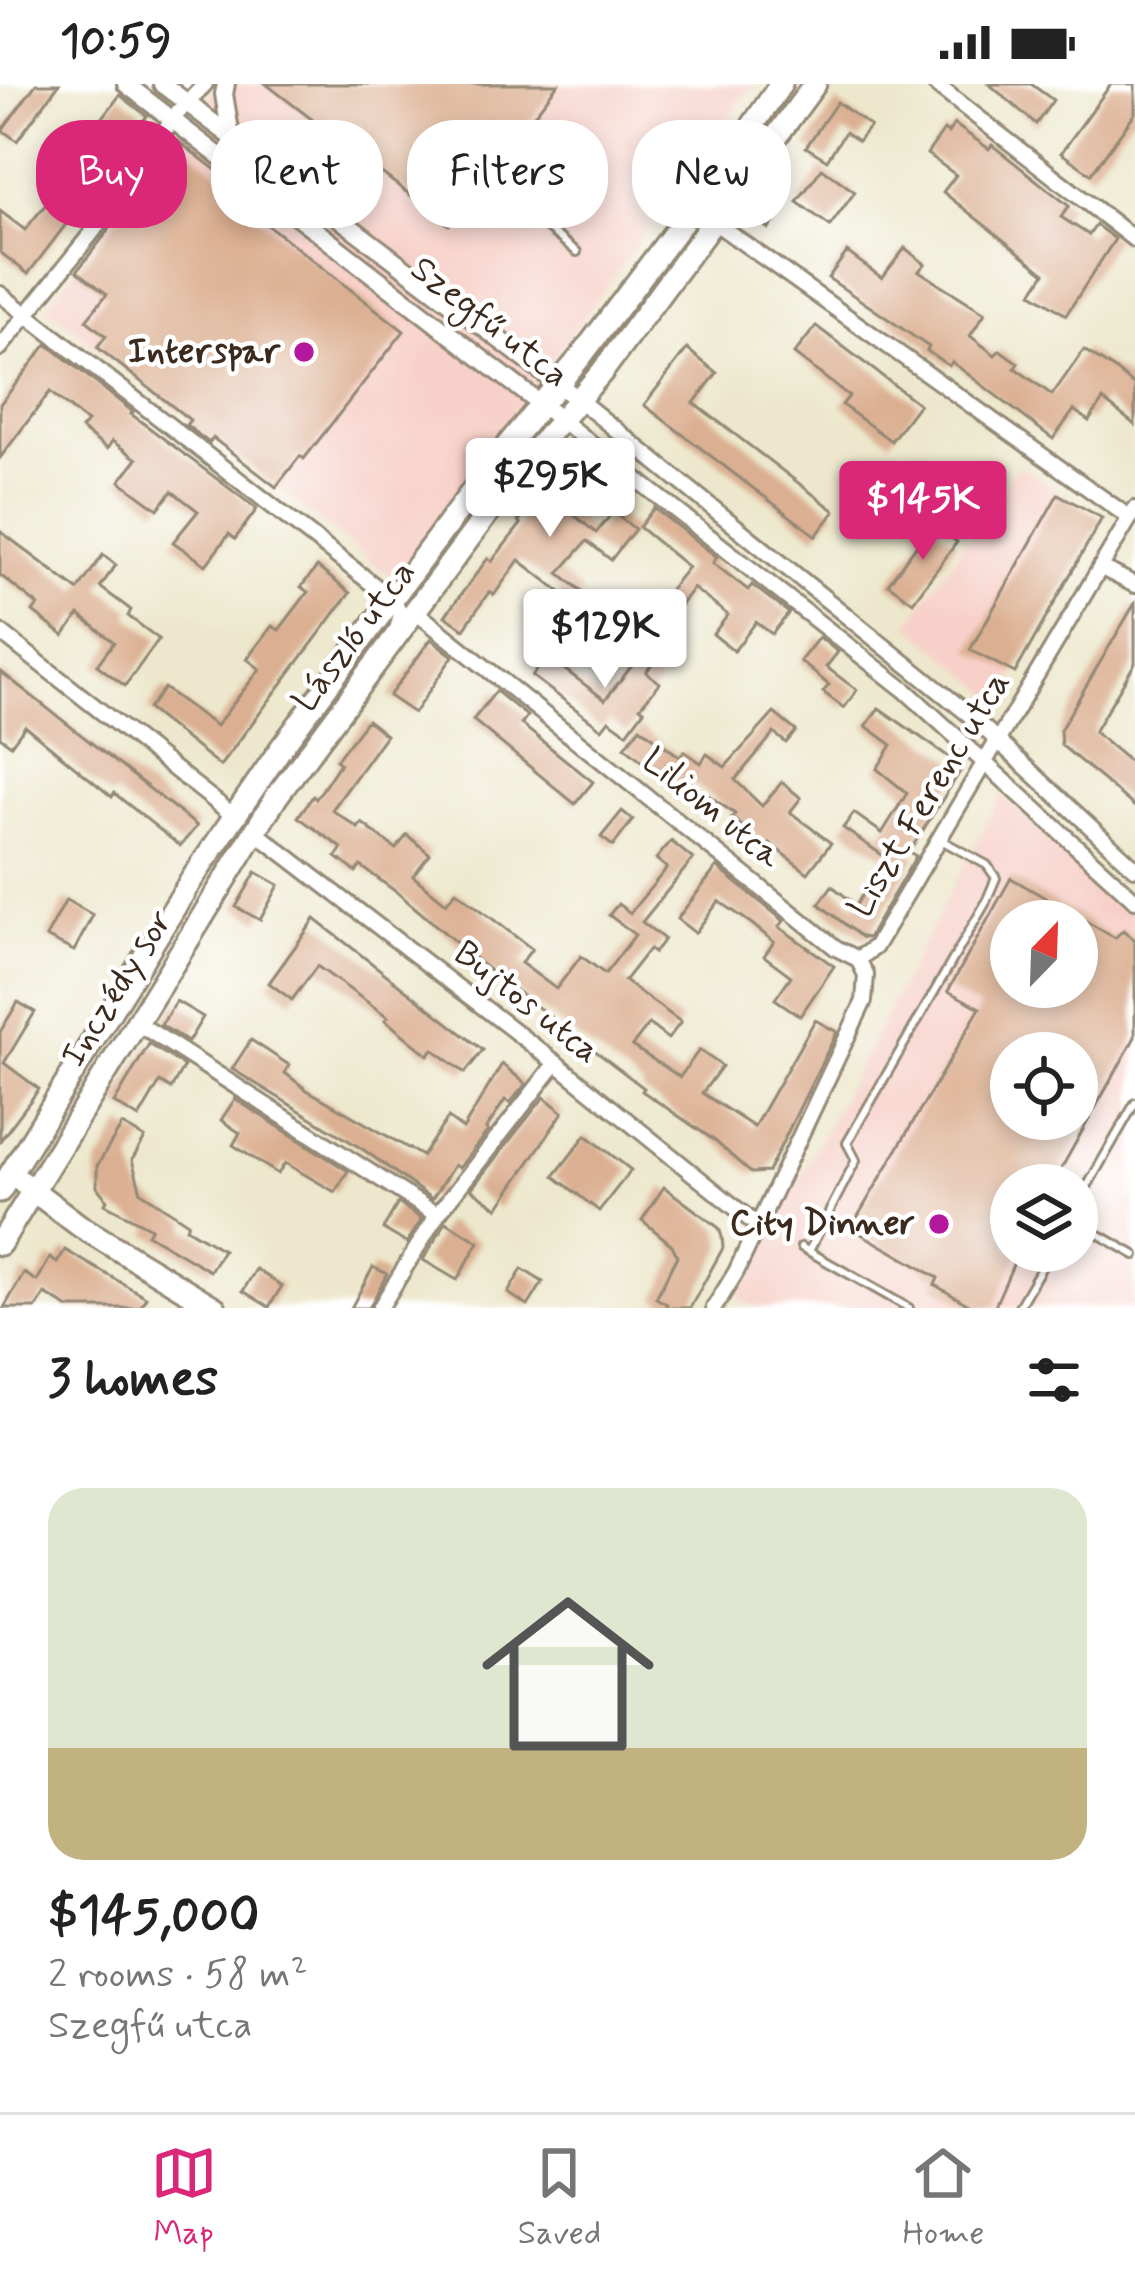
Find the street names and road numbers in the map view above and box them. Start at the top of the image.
street label: Szegfű utca [399,246,578,401]
street label: László utca [283,552,427,722]
street label: Liszt Ferenc utca [838,663,1022,927]
street label: Liliom utca [631,738,791,880]
street label: Inczédy sor [51,901,185,1077]
street label: Bujtos utca [443,931,609,1075]

